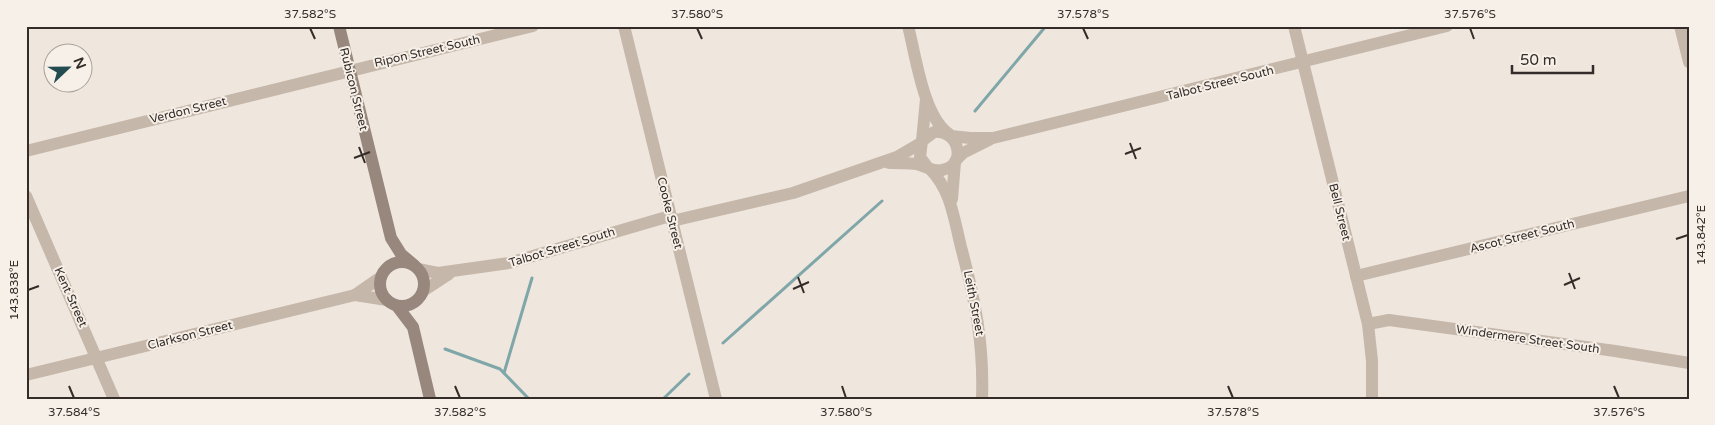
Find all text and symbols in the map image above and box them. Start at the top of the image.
text: 37.582°S [284,7,336,21]
text: 37.580°S [671,7,723,21]
text: 37.578°S [1057,7,1109,21]
text: 37.576°S [1444,7,1496,21]
street label: Ripon Street South [373,32,481,70]
north arrow [42,42,92,92]
scale bar [1512,42,1594,74]
street label: Rubicon Street [337,46,371,132]
text: 50 m [1520,51,1557,69]
text: N [70,55,90,72]
street label: Talbot Street South [1165,63,1275,103]
street label: Verdon Street [148,94,228,126]
street label: Cooke Street [654,176,686,251]
street label: Bell Street [1326,182,1354,242]
text: 143.842°E [1694,204,1708,265]
street label: Ascot Street South [1468,216,1576,256]
street label: Talbot Street South [507,224,617,270]
text: 143.838°E [7,259,21,320]
street label: Kent Street [52,265,91,329]
street label: Leith Street [961,269,987,337]
street label: Clarkson Street [146,318,234,352]
street label: Windermere Street South [1455,322,1601,356]
text: 37.584°S [48,405,100,419]
text: 37.582°S [434,405,486,419]
text: 37.580°S [820,405,872,419]
text: 37.578°S [1207,405,1259,419]
text: 37.576°S [1593,405,1645,419]

